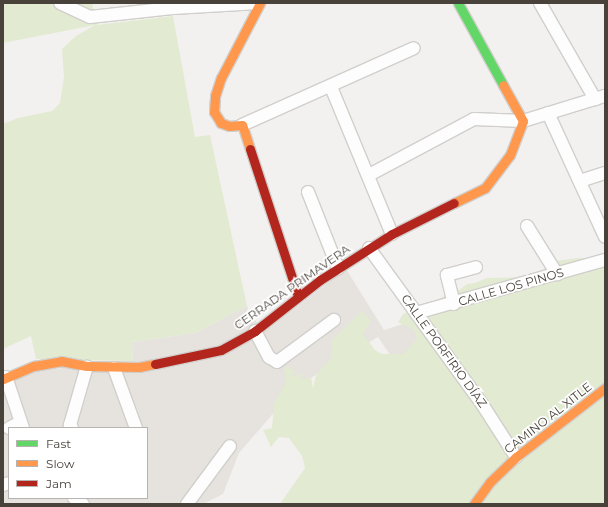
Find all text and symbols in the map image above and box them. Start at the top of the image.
street label: CERRADA PRIMAVERA [231,242,353,332]
street label: CALLE LOS PINOS [457,265,565,309]
street label: CALLE PORFIRIO DÍAZ [398,292,490,410]
street label: CAMINO AL XITLE [501,379,595,457]
legend [8,427,148,499]
text: Fast [46,436,71,451]
text: Slow [46,456,75,471]
text: Jam [46,476,72,491]

